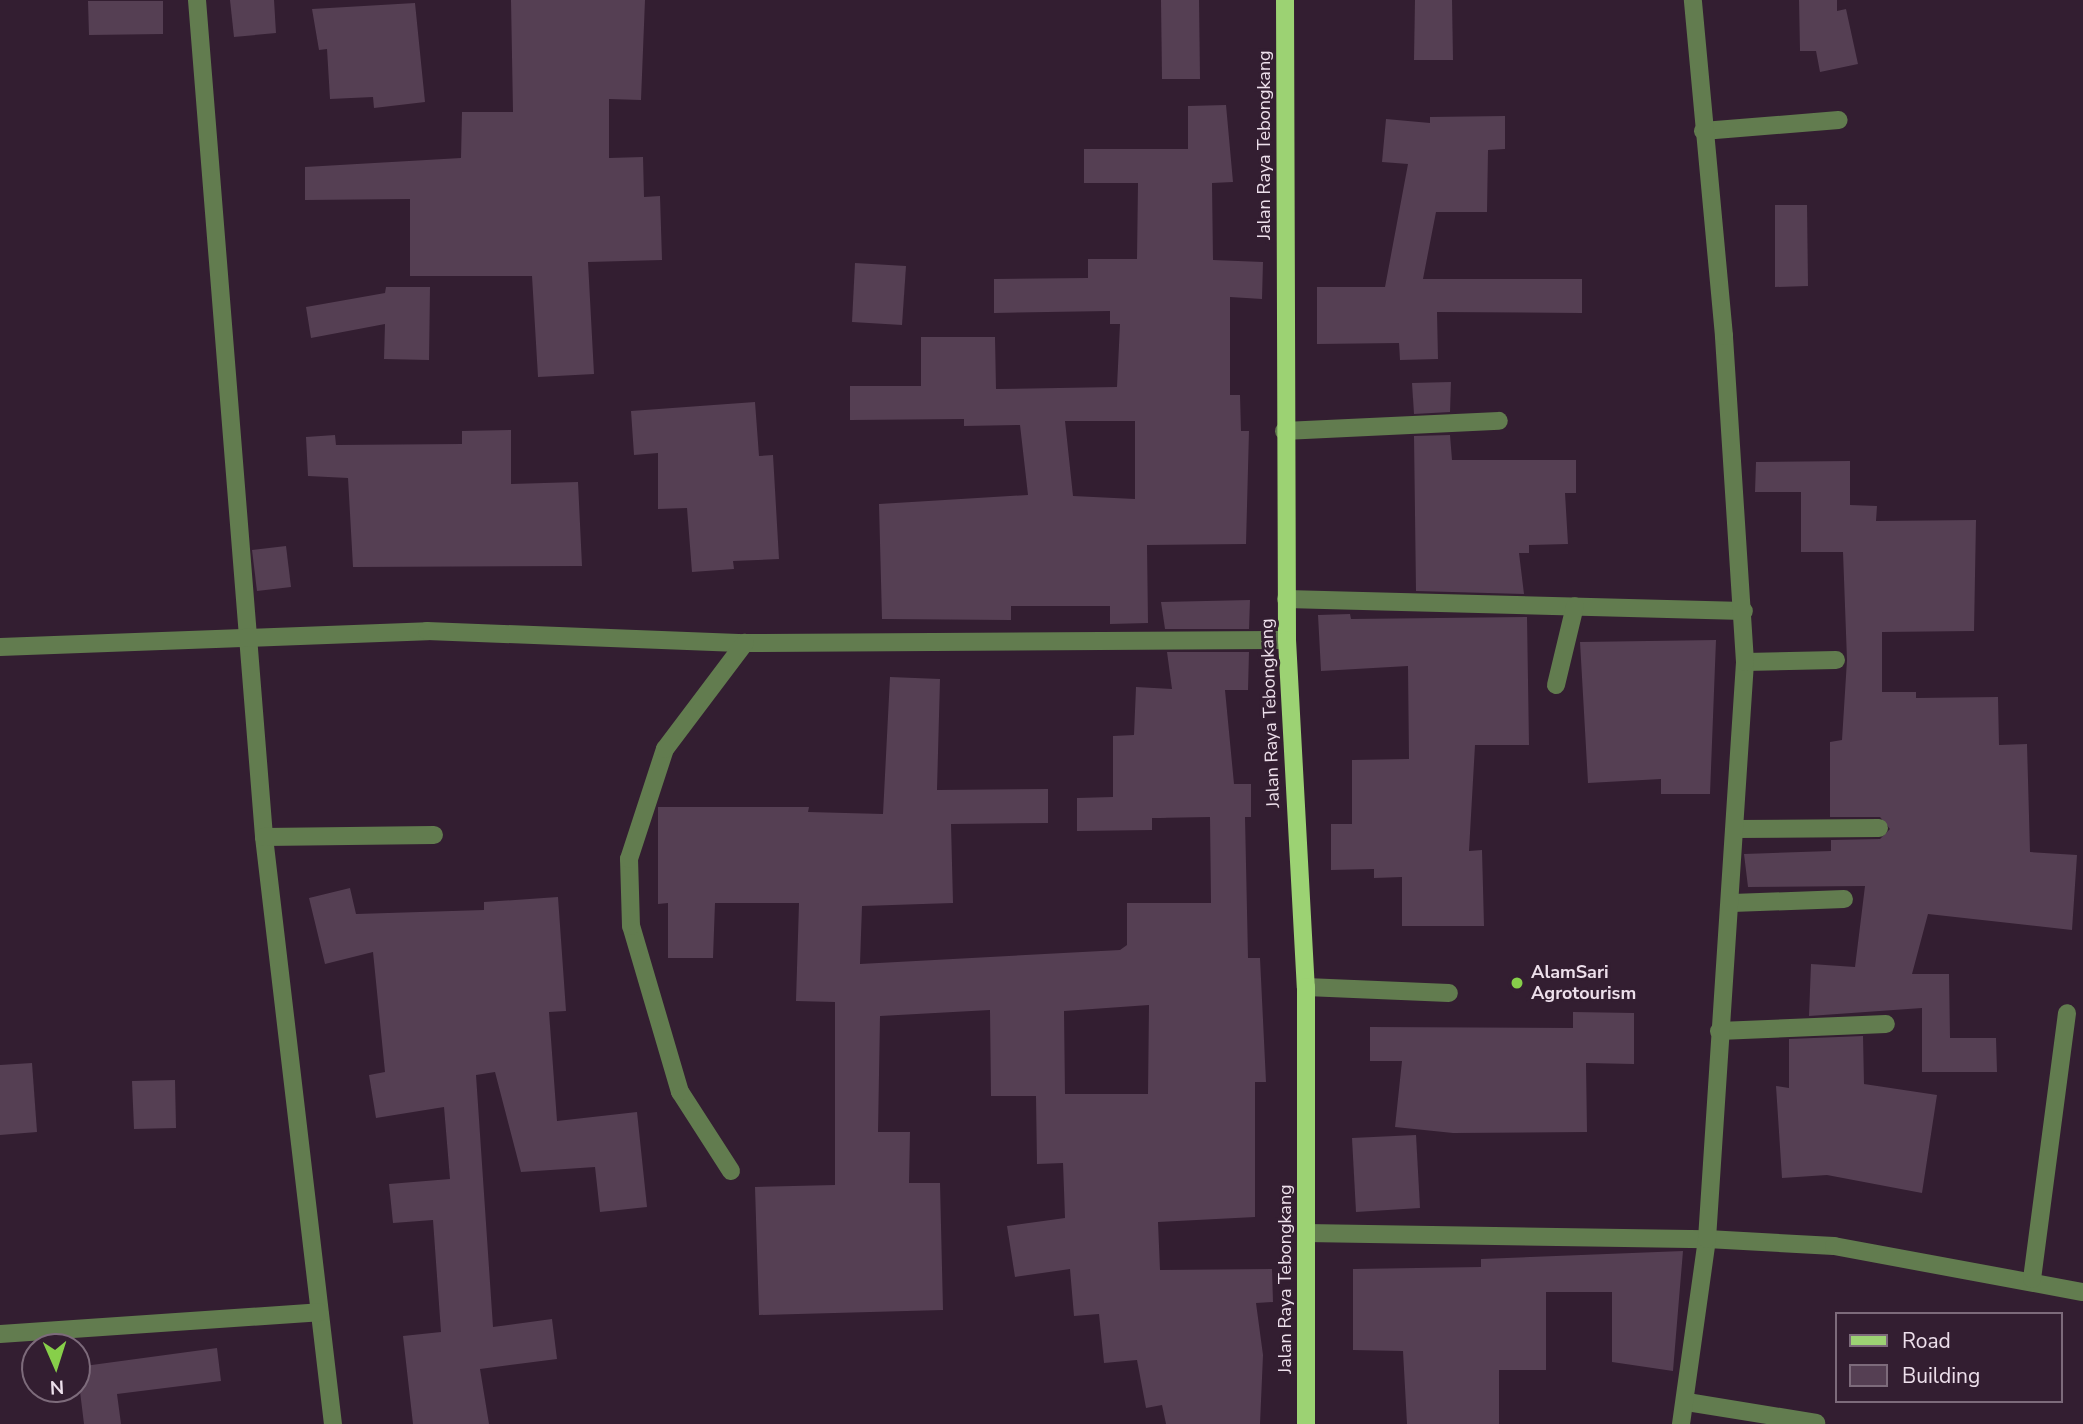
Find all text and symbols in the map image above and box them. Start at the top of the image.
street label: Jalan Raya Tebongkang [1253,50,1275,240]
street label: Jalan Raya Tebongkang [1256,618,1284,808]
place label: AlamSari Agrotourism [1531,962,1636,1004]
marker: AlamSari Agrotourism [1509,975,1525,991]
street label: Jalan Raya Tebongkang [1274,1184,1296,1374]
legend [1834,1312,2062,1403]
text: Road [1902,1327,1951,1355]
north arrow [21,1333,91,1403]
text: Building [1902,1362,1980,1390]
text: N [49,1374,65,1400]

